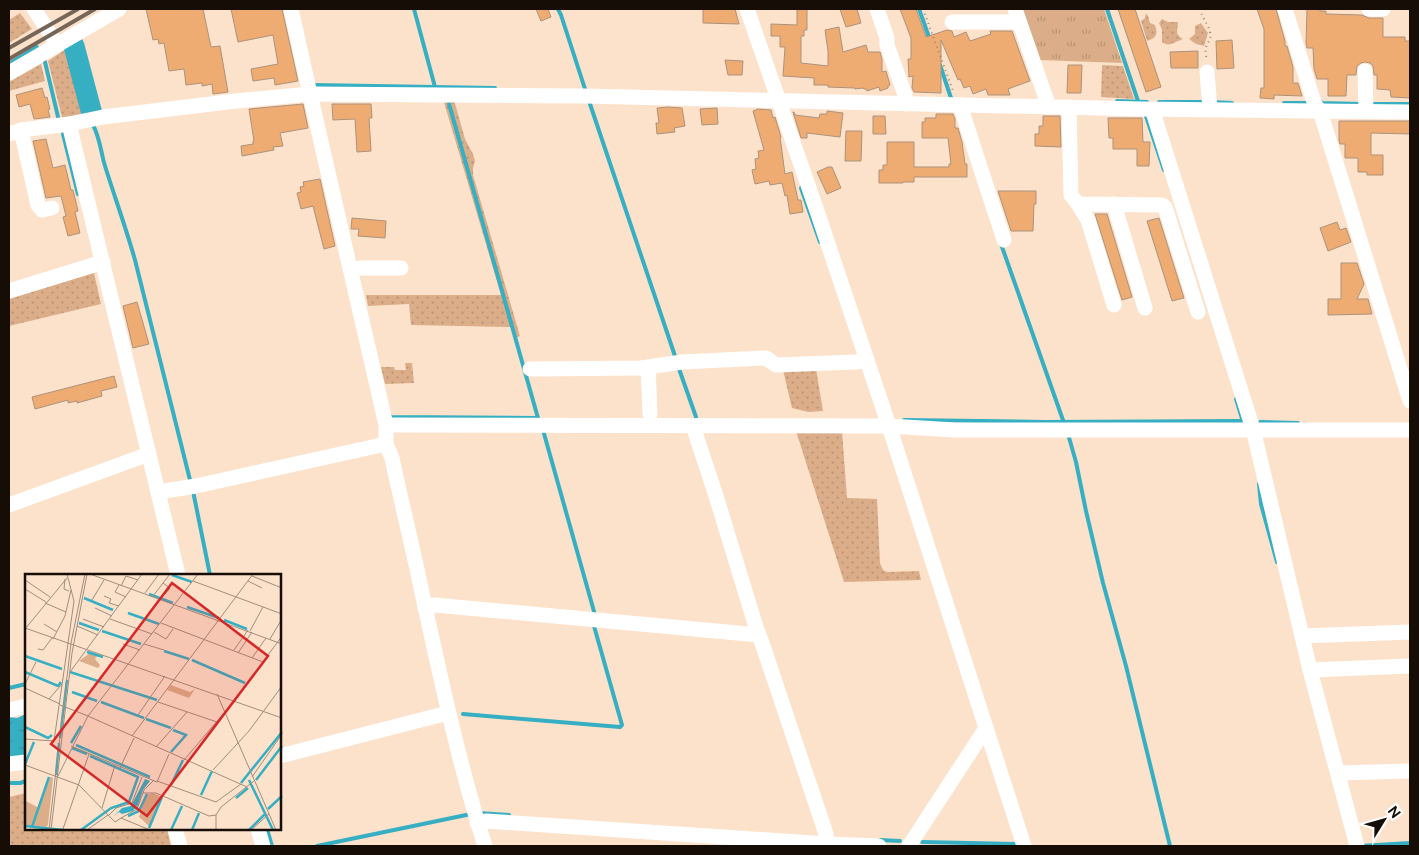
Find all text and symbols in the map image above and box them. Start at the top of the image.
inset map [25,574,281,830]
north arrow [1359,795,1409,845]
text: N [1385,803,1404,821]

